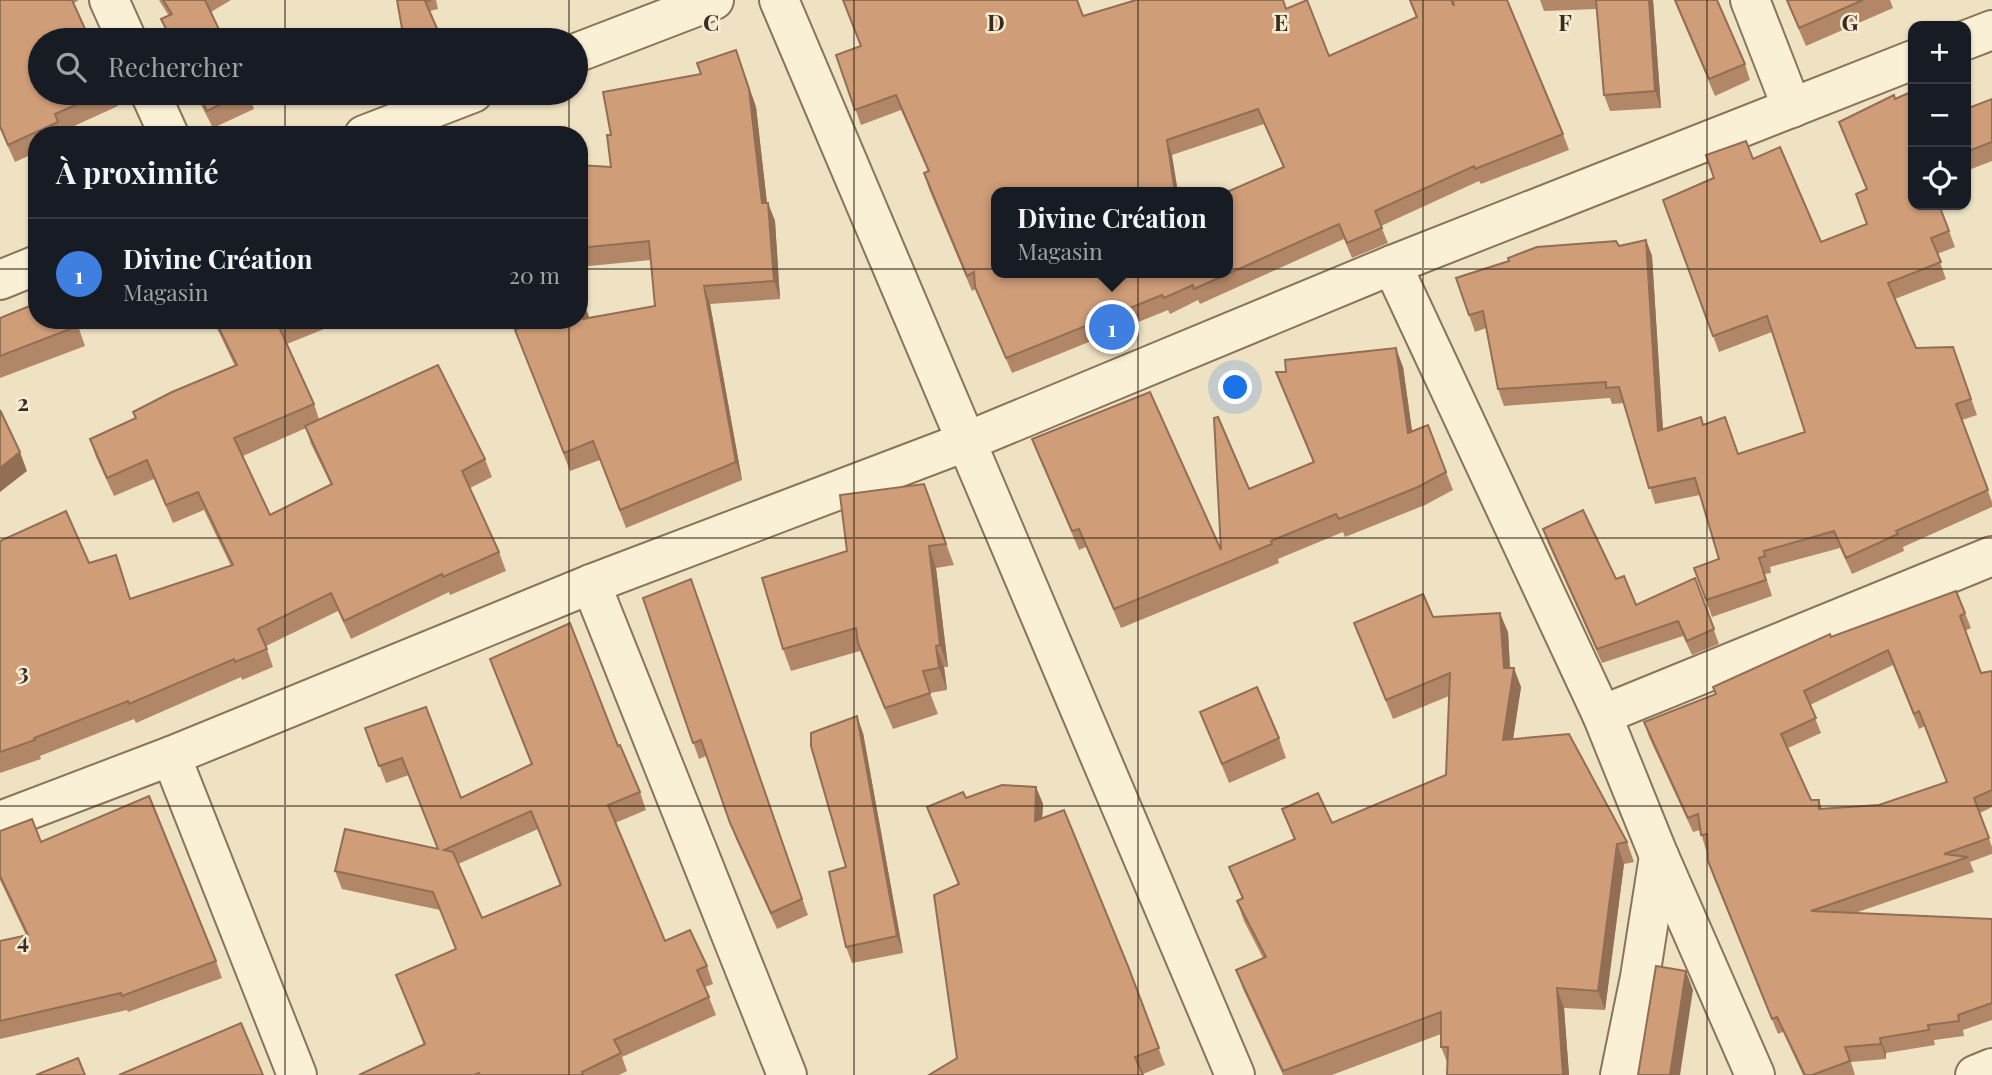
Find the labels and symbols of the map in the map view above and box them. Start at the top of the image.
text: C [703,6,719,37]
text: D [987,6,1005,37]
text: E [1274,6,1288,37]
text: F [1558,6,1572,37]
text: G [1842,6,1859,37]
pin: 1 [1089,301,1135,353]
your location [1218,370,1252,404]
text: 2 [17,386,29,417]
text: 3 [17,655,29,686]
text: 4 [17,924,29,955]

